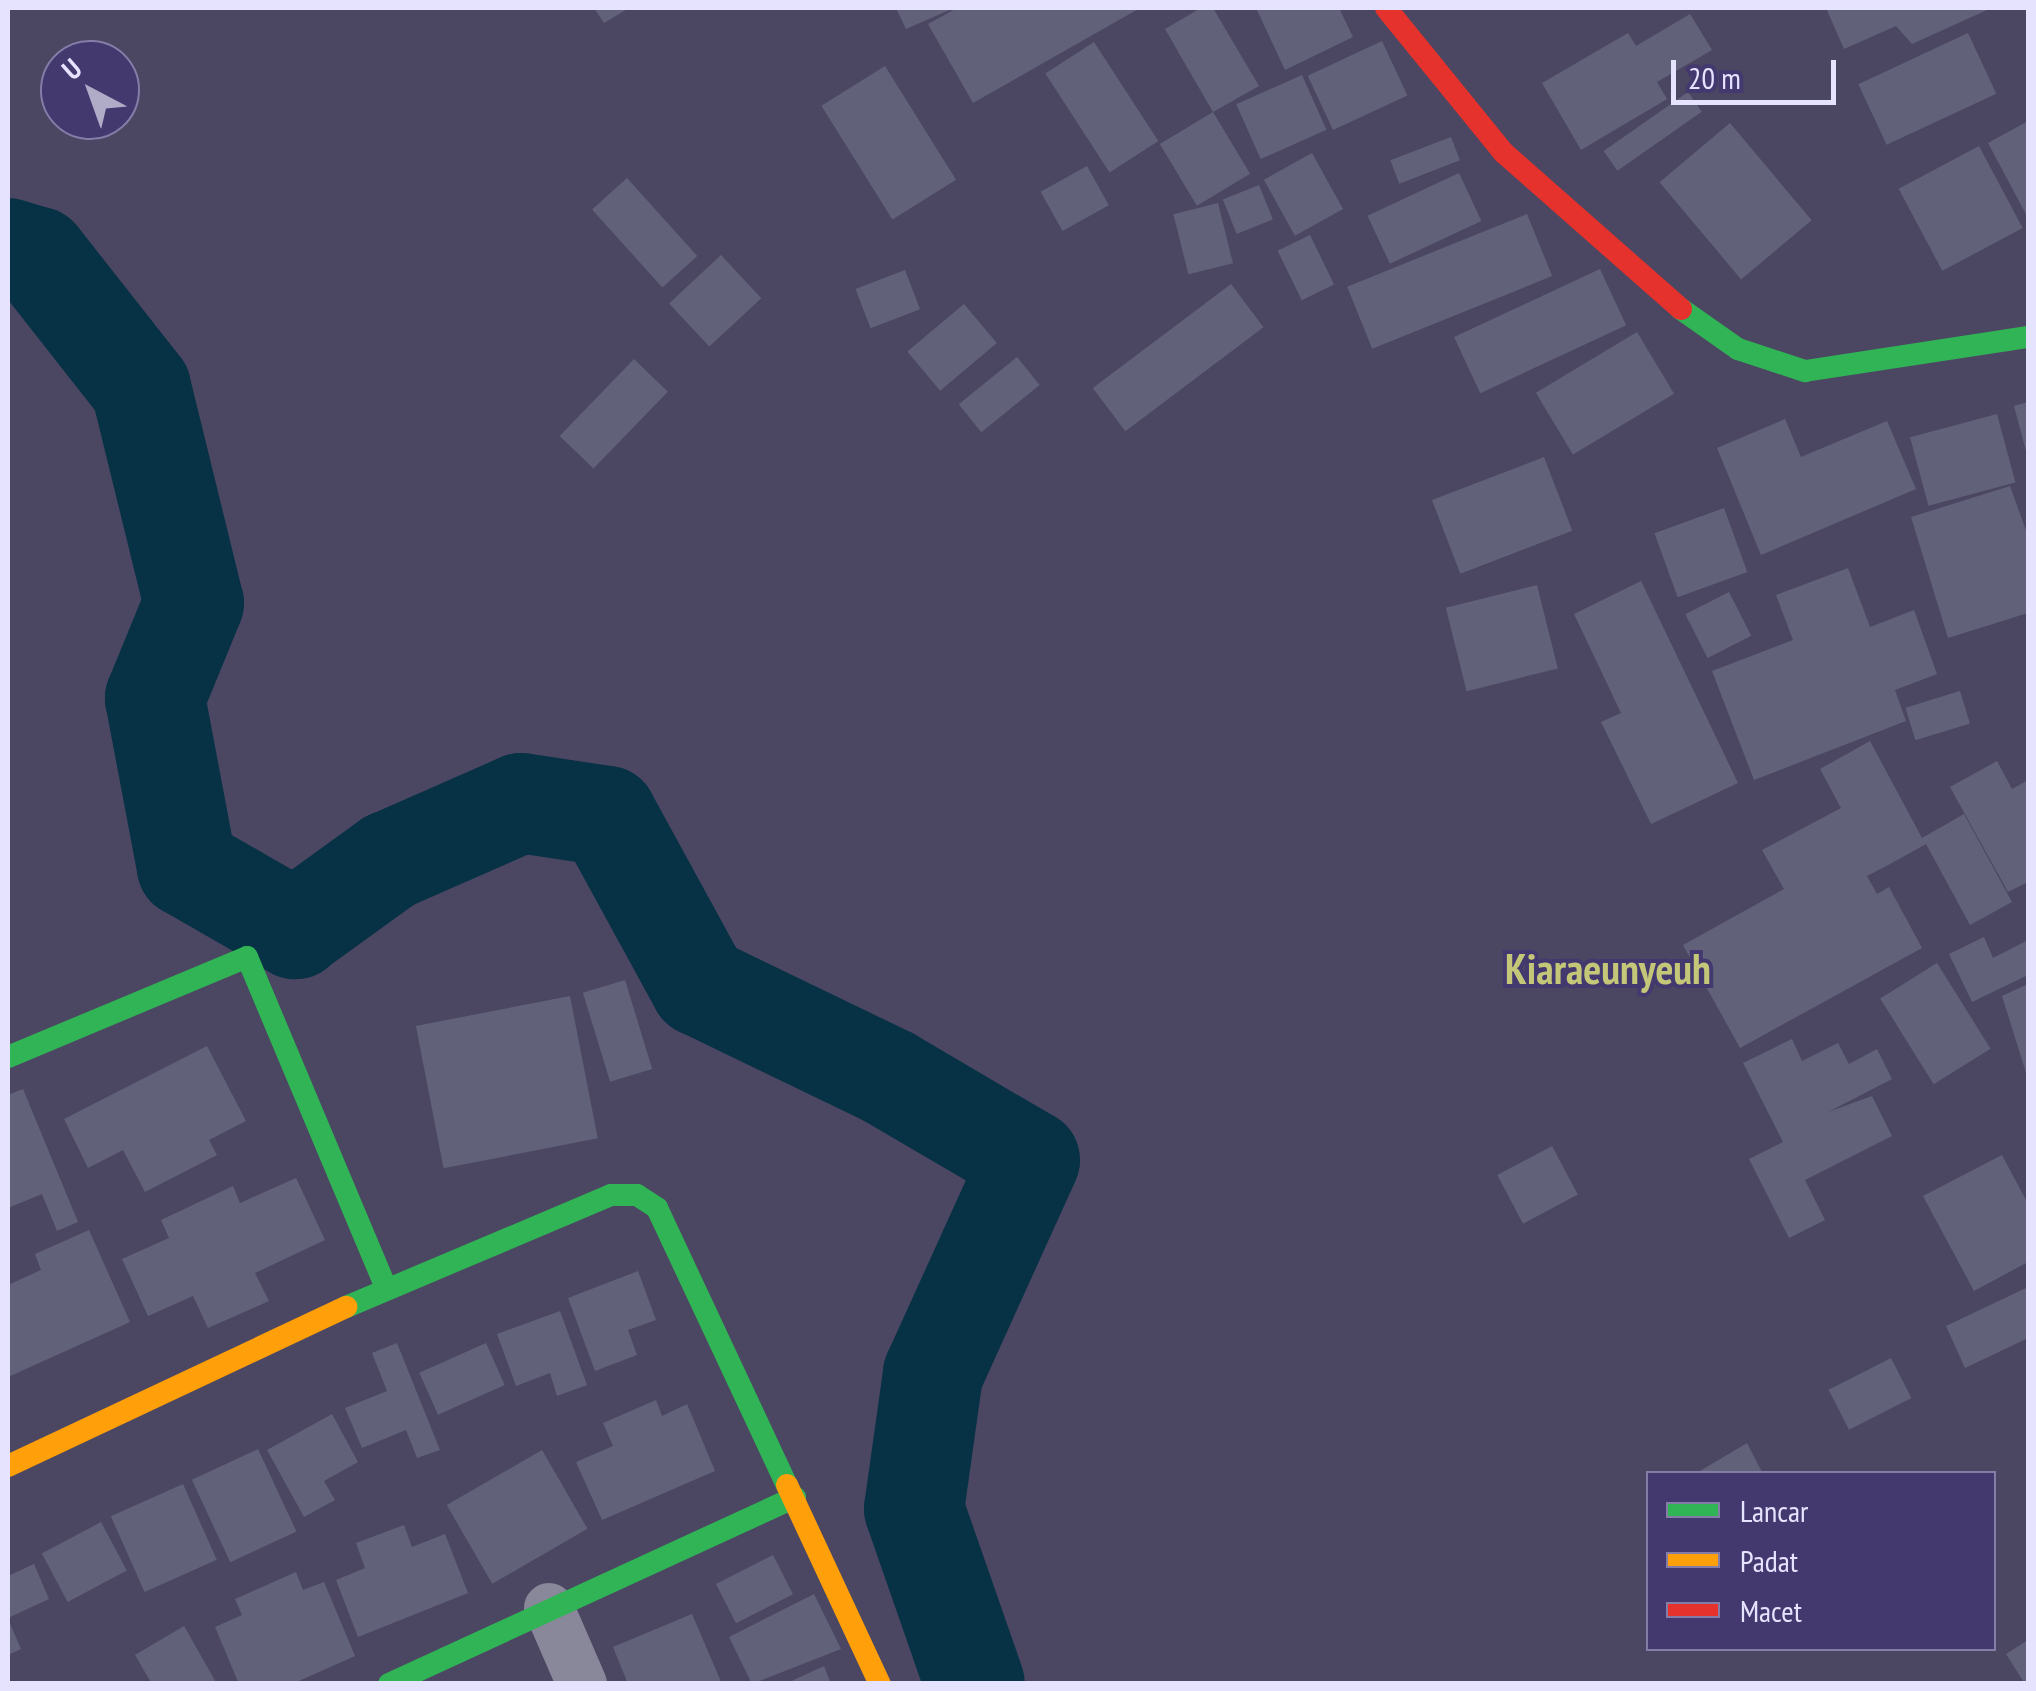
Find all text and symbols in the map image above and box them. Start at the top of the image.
north arrow [40,40,140,140]
scale bar [1676,40,1841,102]
text: U [54,50,89,87]
text: 20 m [1688,58,1741,97]
district label: Kiaraeunyeuh [1505,944,1711,994]
legend [1646,1471,1996,1651]
text: Lancar [1740,1491,1808,1530]
text: Padat [1740,1541,1798,1580]
text: Macet [1740,1591,1802,1630]

